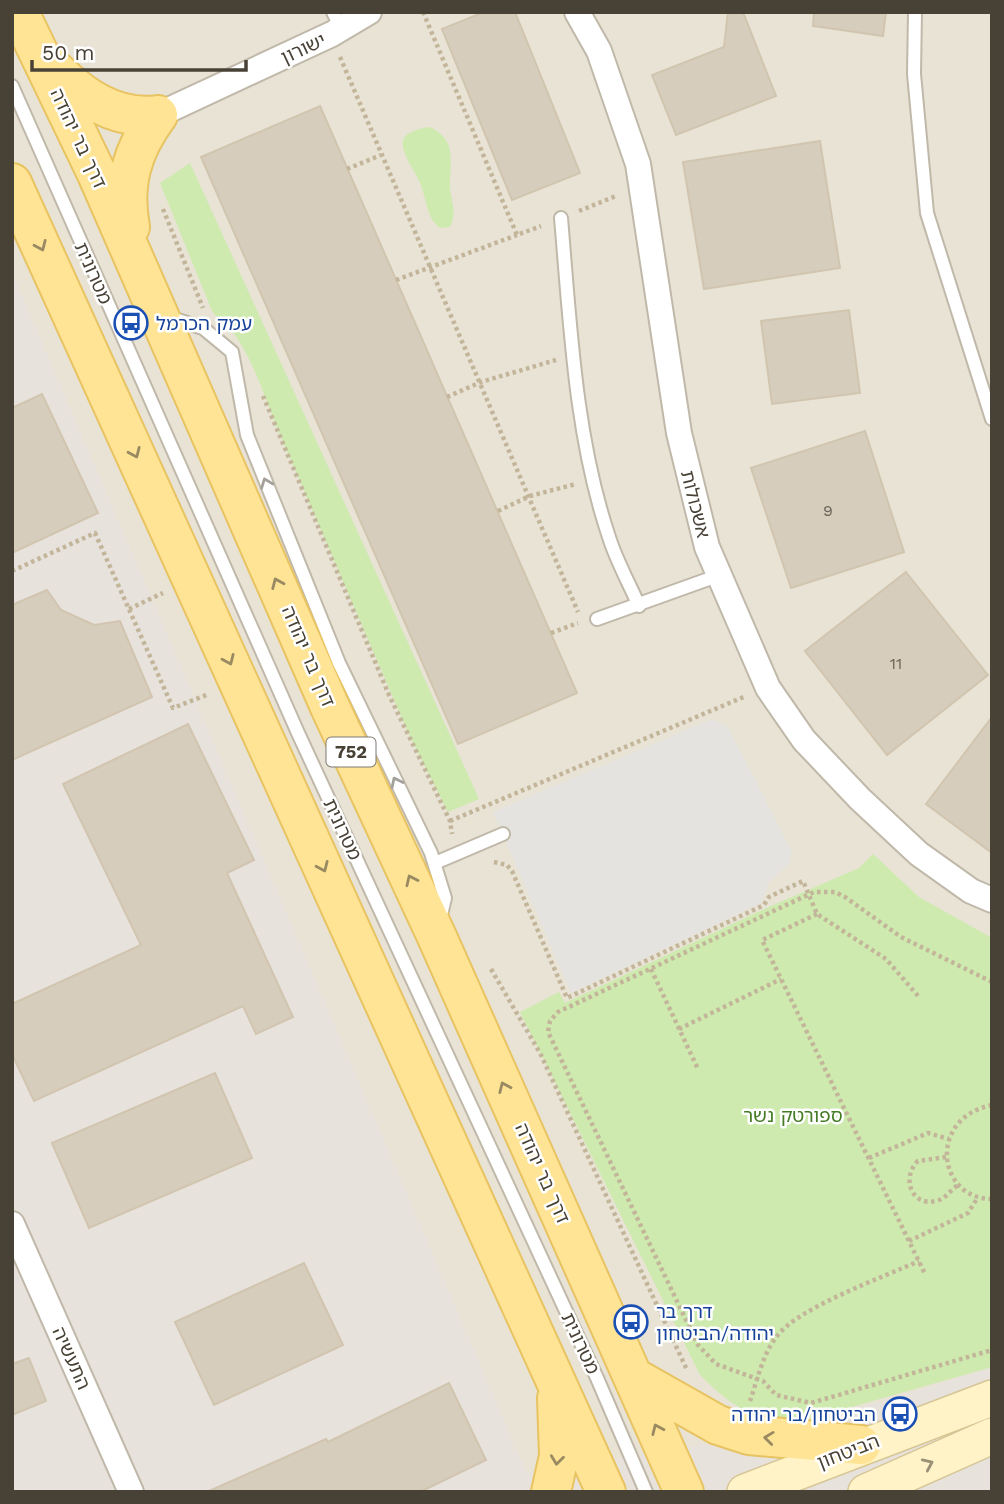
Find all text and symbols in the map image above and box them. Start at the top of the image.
scale bar [32,28,245,72]
street label: ישורון [277,28,329,69]
text: 50 m [42,40,94,65]
street label: דרך בר יהודה [45,85,112,192]
one-way arrow [32,238,46,251]
street label: מטרונית [70,239,117,308]
bus stop icon: עמק הכרמל [112,304,150,342]
place label: עמק הכרמל [156,312,252,335]
one-way arrow [127,446,141,458]
street label: אשכולות [676,468,715,540]
one-way arrow [261,478,275,490]
house number: 9 [823,501,833,520]
one-way arrow [271,578,285,590]
street label: דרך בר יהודה [277,602,340,710]
one-way arrow [221,653,235,665]
house number: 11 [890,654,902,673]
road number: 752 [326,738,376,766]
one-way arrow [390,777,404,789]
street label: מטרונית [318,795,367,864]
one-way arrow [315,860,329,872]
one-way arrow [405,875,419,887]
one-way arrow [498,1082,512,1094]
park label: ספורטק נשר [743,1104,843,1127]
street label: דרך בר יהודה [510,1119,575,1227]
place label: דרך בר יהודה/הביטחון [656,1300,774,1345]
bus stop icon: דרך בר יהודה/הביטחון [612,1303,650,1341]
street label: מטרונית [556,1309,605,1378]
street label: התעשיה [48,1323,96,1393]
bus stop icon: הביטחון/בר יהודה [881,1395,919,1433]
place label: הביטחון/בר יהודה [731,1403,876,1426]
one-way arrow [651,1424,665,1436]
street label: הביטחון [814,1429,883,1474]
one-way arrow [763,1430,775,1445]
one-way arrow [550,1455,565,1466]
one-way arrow [921,1458,934,1472]

